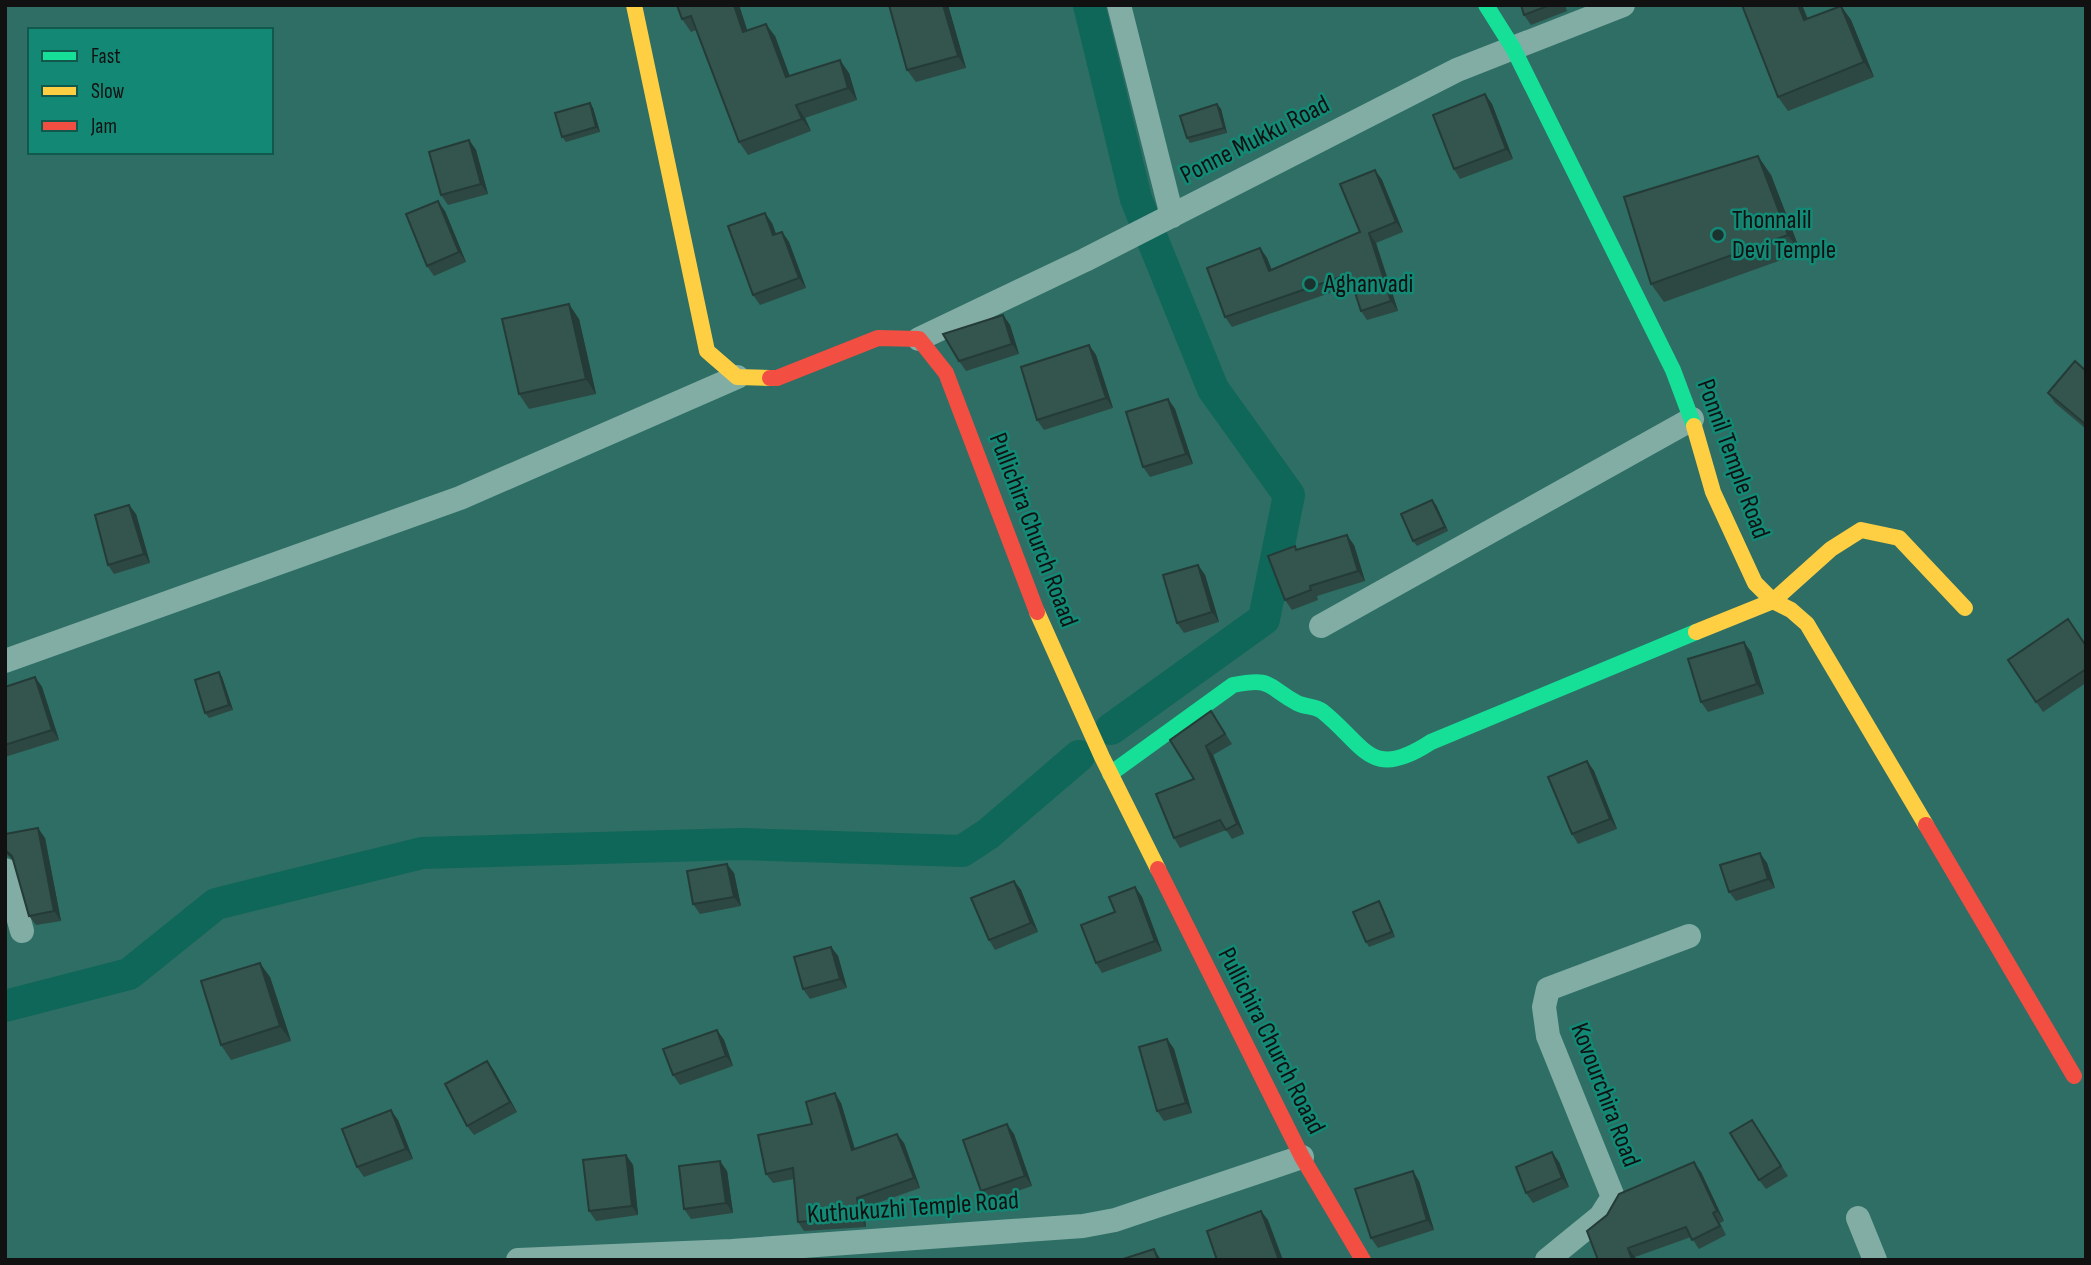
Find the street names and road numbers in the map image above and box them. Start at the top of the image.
street label: Ponne Mukku Road [1175,89,1335,191]
street label: Ponnil Temple Road [1690,375,1776,543]
street label: Pullichira Church Roaad [982,429,1084,631]
street label: Pullichira Church Roaad [1211,943,1331,1139]
street label: Kovourchira Road [1563,1019,1647,1171]
street label: Kuthukuzhi Temple Road [806,1185,1020,1231]

